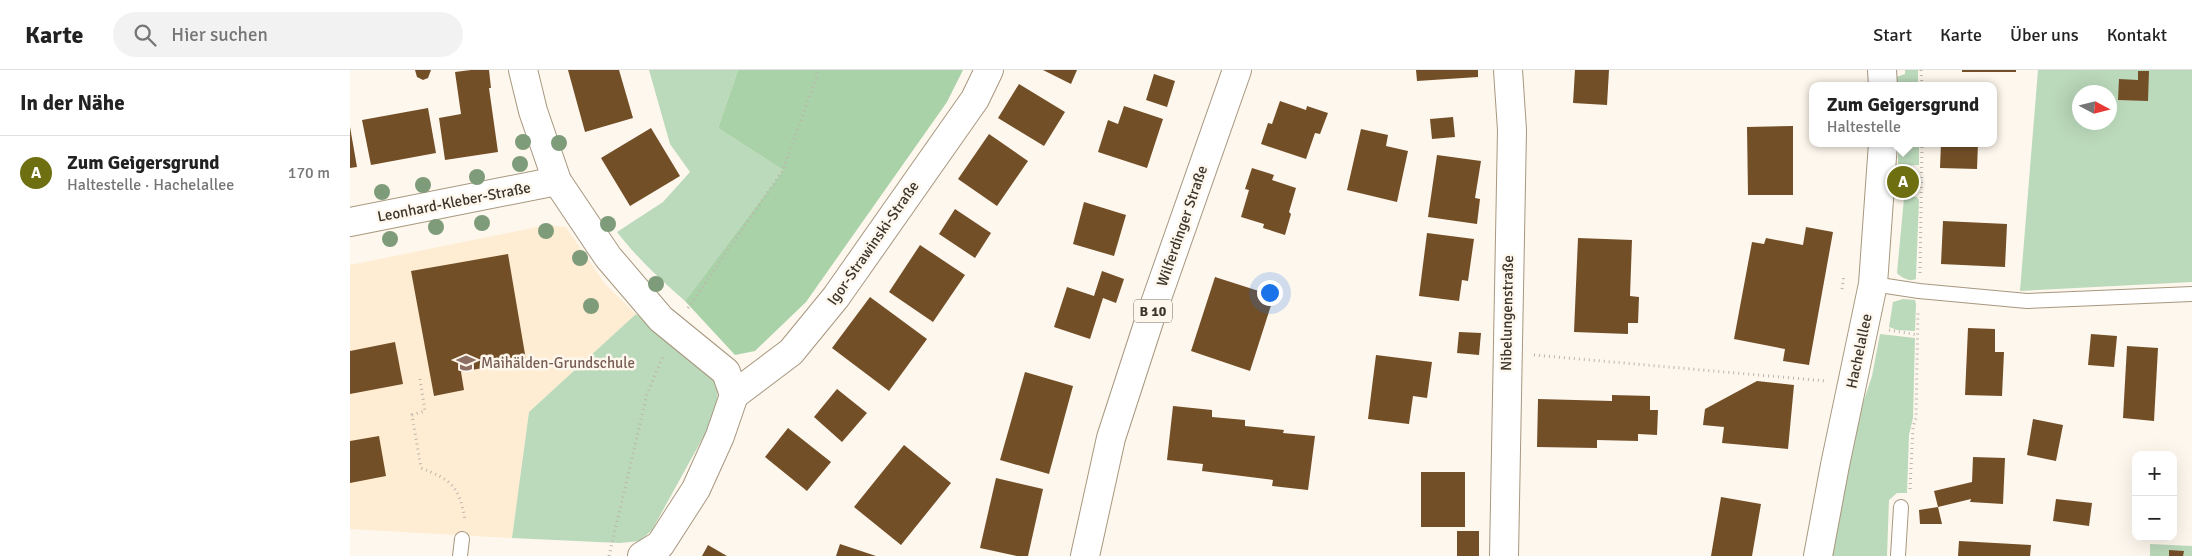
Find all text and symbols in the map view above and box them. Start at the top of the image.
search box [113,12,463,57]
text: Karte [25,20,83,50]
icon: search [131,21,159,49]
text: Hier suchen [171,23,268,47]
text: Start [1873,24,1912,46]
text: Karte [1940,24,1982,46]
text: Über uns [2010,24,2079,46]
text: Kontakt [2107,24,2167,46]
popup [1809,82,1997,147]
north arrow [2072,85,2117,130]
text: In der Nähe [20,90,125,116]
text: Zum Geigersgrund [1827,93,1979,117]
text: Haltestelle [1827,117,1901,137]
text: Zum Geigersgrund [67,151,220,175]
text: A [31,163,41,183]
text: 170 m [288,163,330,183]
street label: Wilferdinger Straße [1153,163,1211,289]
pin: A [1887,163,1919,201]
text: Haltestelle · Hachelallee [67,175,234,195]
street label: Igor-Strawinski-Straße [823,177,923,309]
street label: Leonhard-Kleber-Straße [376,178,532,226]
street label: Nibelungenstraße [1497,255,1517,371]
your location [1257,280,1283,306]
road number: B 10 [1134,300,1172,322]
street label: Hachelallee [1842,312,1876,390]
school or university icon: Maihälden-Grundschule [455,352,477,374]
place label: Maihälden-Grundschule [481,354,635,372]
map controls [2132,451,2177,541]
button: + [2132,451,2177,496]
button: − [2132,496,2177,541]

